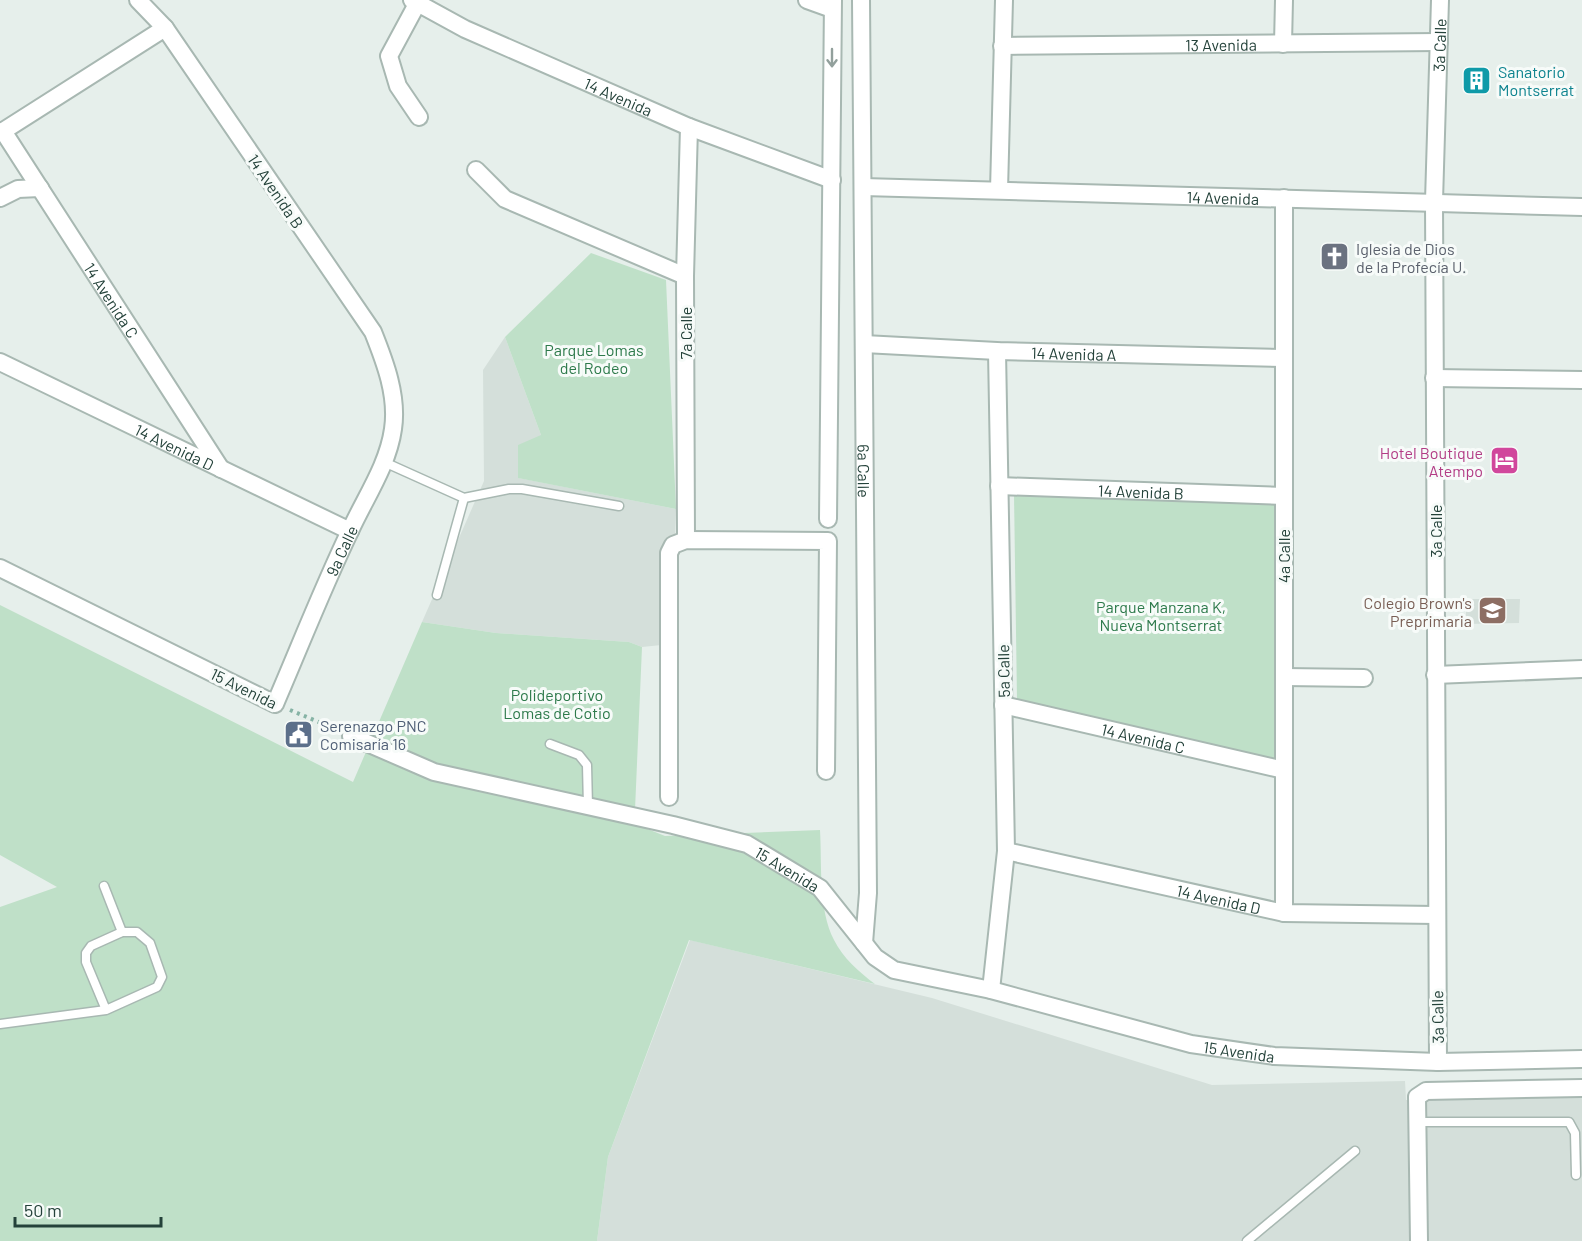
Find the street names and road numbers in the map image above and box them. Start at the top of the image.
street label: 3a Calle [1428,18,1449,72]
street label: 13 Avenida [1185,34,1257,54]
street label: 14 Avenida [582,73,656,119]
street label: 14 Avenida B [244,150,308,232]
street label: 14 Avenida [1186,187,1259,208]
street label: 14 Avenida C [81,259,143,341]
street label: 7a Calle [676,307,695,359]
street label: 14 Avenida A [1031,342,1117,363]
street label: 14 Avenida D [132,419,217,474]
street label: 6a Calle [855,444,874,498]
street label: 14 Avenida B [1098,480,1184,502]
street label: 3a Calle [1426,504,1445,558]
street label: 9a Calle [321,522,361,579]
street label: 4a Calle [1274,529,1293,583]
street label: 5a Calle [993,644,1013,698]
street label: 15 Avenida [208,664,280,712]
street label: 14 Avenida C [1100,719,1187,756]
street label: 15 Avenida [752,842,823,895]
street label: 14 Avenida D [1175,880,1263,917]
street label: 3a Calle [1427,990,1447,1044]
street label: 15 Avenida [1202,1036,1276,1065]

